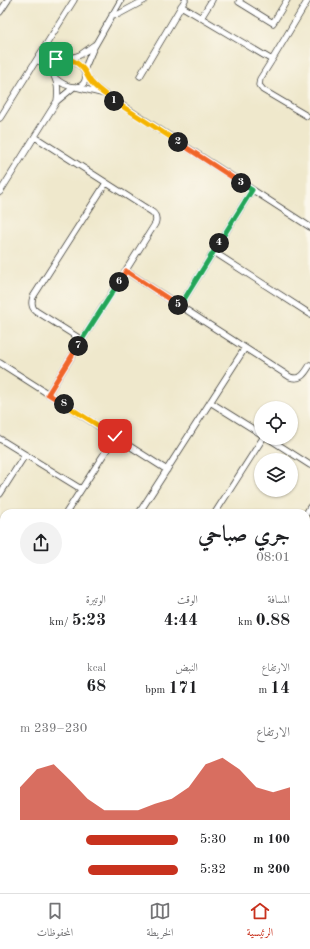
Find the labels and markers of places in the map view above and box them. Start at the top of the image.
pin [39,42,73,76]
pin: 1 [104,91,124,111]
pin: 2 [168,132,188,152]
pin: 3 [231,173,251,193]
pin: 4 [209,233,229,253]
pin: 6 [109,272,129,292]
pin: 5 [168,295,188,315]
pin: 7 [68,336,88,356]
pin: 8 [54,394,74,414]
pin [98,419,132,453]

